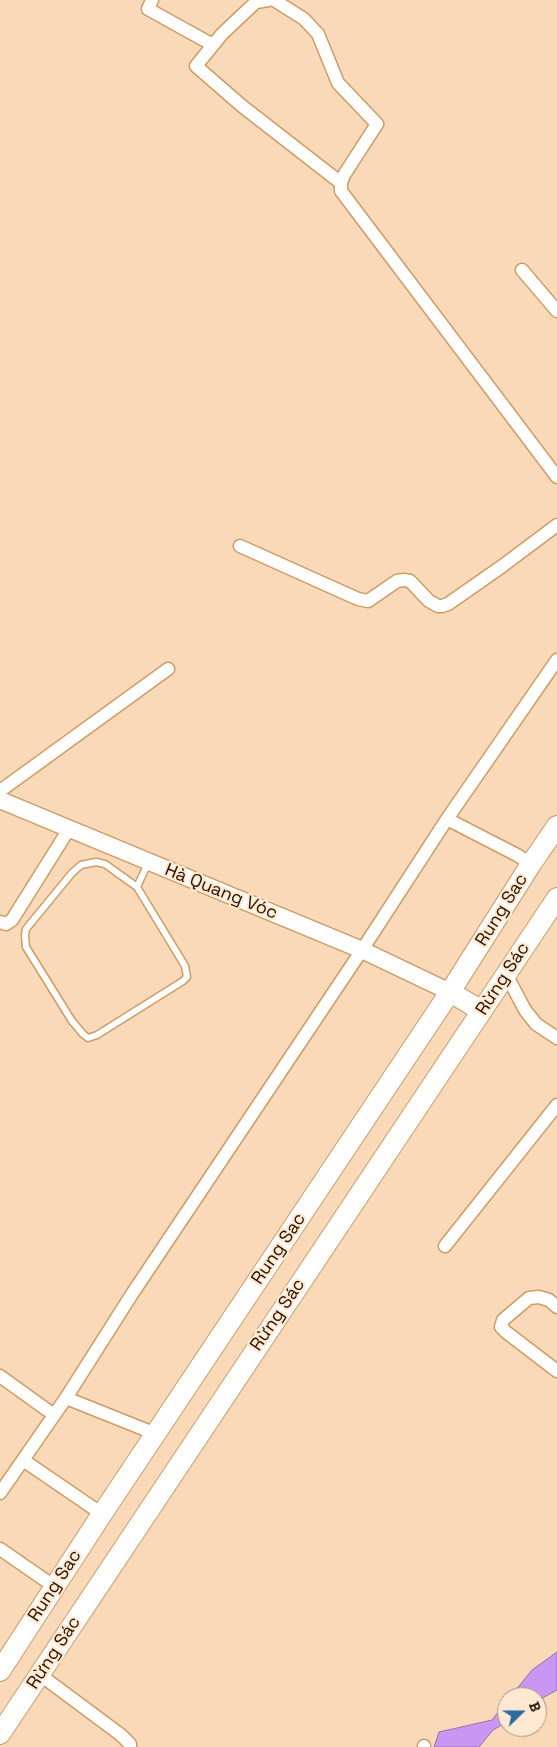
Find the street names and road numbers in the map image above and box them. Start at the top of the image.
street label: Hà Quang Vóc [161,860,281,924]
street label: Rung Sac [471,870,533,950]
street label: Rừng Sác [472,939,534,1019]
street label: Rung Sac [247,1209,311,1289]
street label: Rừng Sác [246,1275,310,1355]
street label: Rung Sac [24,1546,86,1626]
street label: Rừng Sác [23,1613,85,1693]

